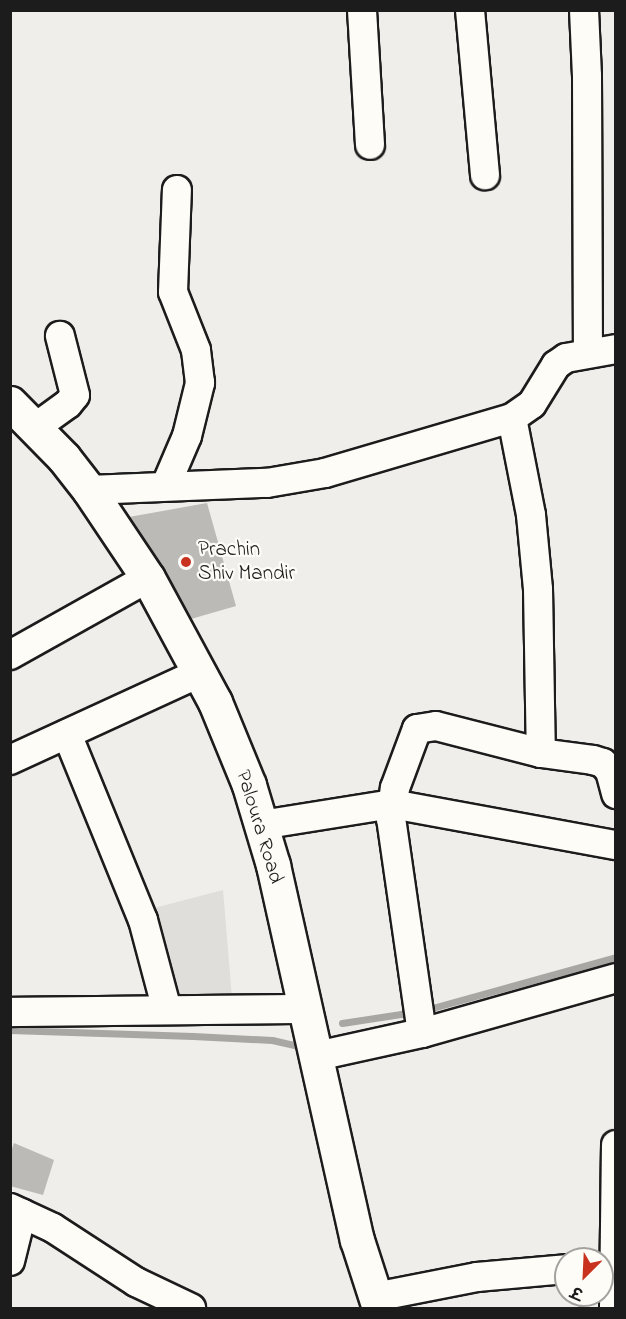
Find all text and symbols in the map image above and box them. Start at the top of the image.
place label: Prachin Shiv Mandir [198,537,295,587]
marker: Prachin Shiv Mandir [179,555,193,569]
street label: Paloura Road [230,767,288,887]
north arrow [554,1247,614,1307]
text: उ [568,1278,587,1305]

